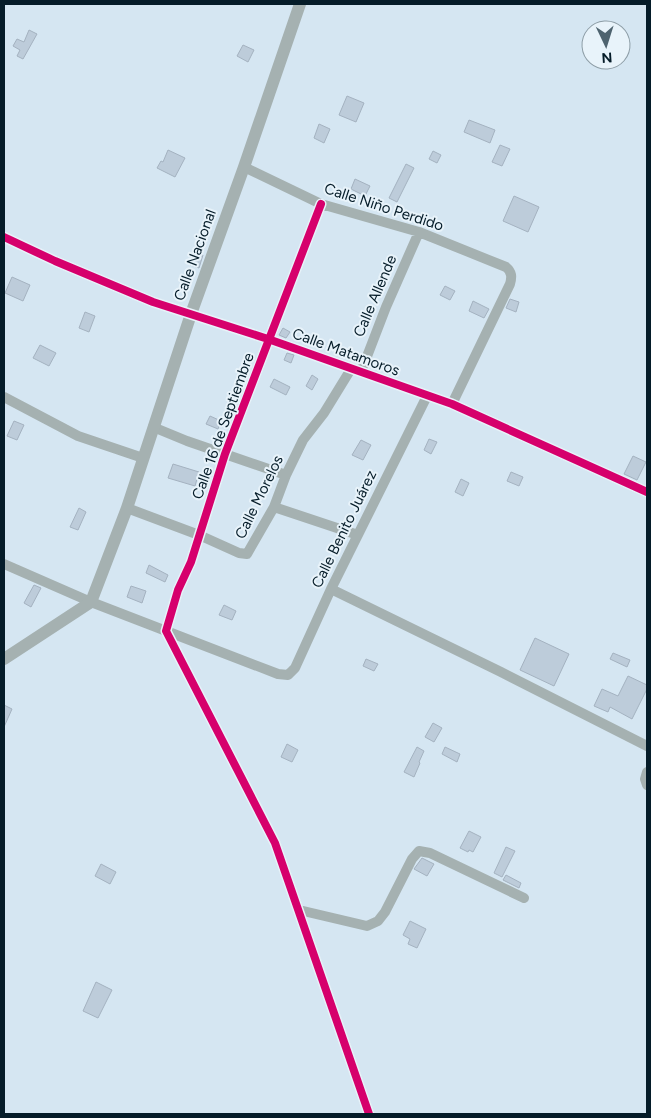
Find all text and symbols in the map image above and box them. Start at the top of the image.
north arrow [581,20,631,70]
text: N [601,49,613,66]
street label: Calle Niño Perdido [322,179,446,235]
street label: Calle Nacional [170,207,220,303]
street label: Calle Allende [350,252,400,340]
street label: Calle Matamoros [290,324,402,380]
street label: Calle 16 de Septiembre [188,350,258,502]
street label: Calle Morelos [231,452,287,542]
street label: Calle Benito Juárez [308,467,380,591]

